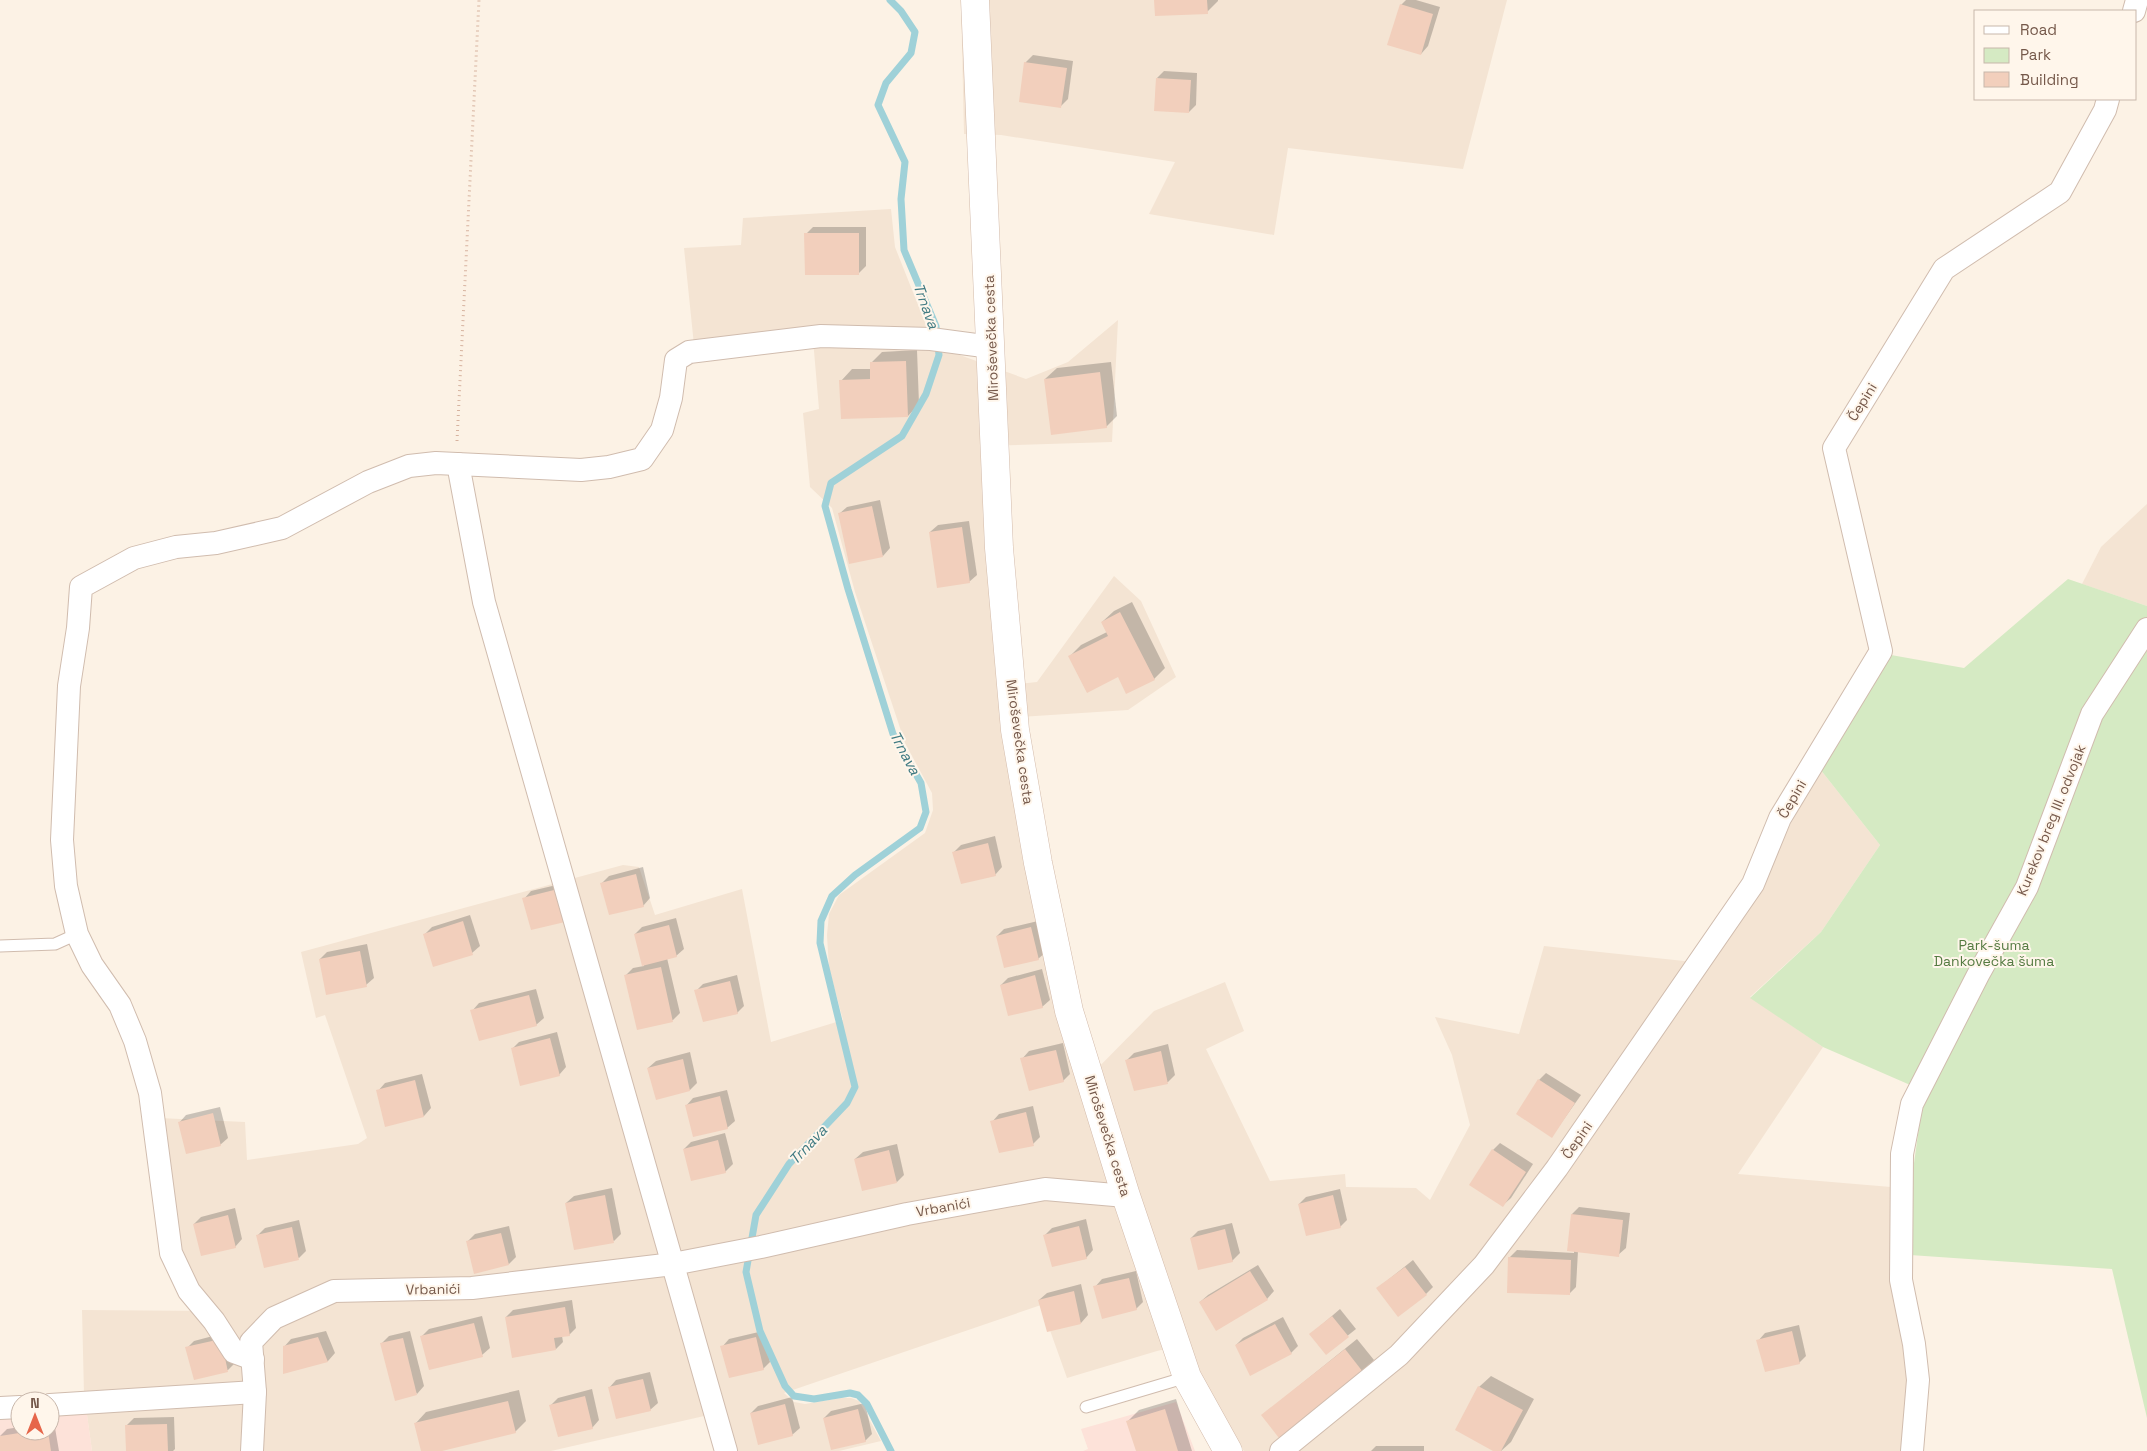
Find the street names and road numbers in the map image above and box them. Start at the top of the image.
street label: Miroševečka cesta [980,275,1002,401]
street label: Čepini [1843,380,1881,424]
street label: Miroševečka cesta [1002,678,1038,806]
street label: Kurekov breg III. odvojak [2012,741,2090,898]
street label: Čepini [1774,776,1810,822]
street label: Miroševečka cesta [1081,1073,1135,1199]
street label: Čepini [1558,1118,1596,1162]
street label: Vrbanići [914,1193,972,1221]
street label: Vrbanići [405,1280,461,1298]

